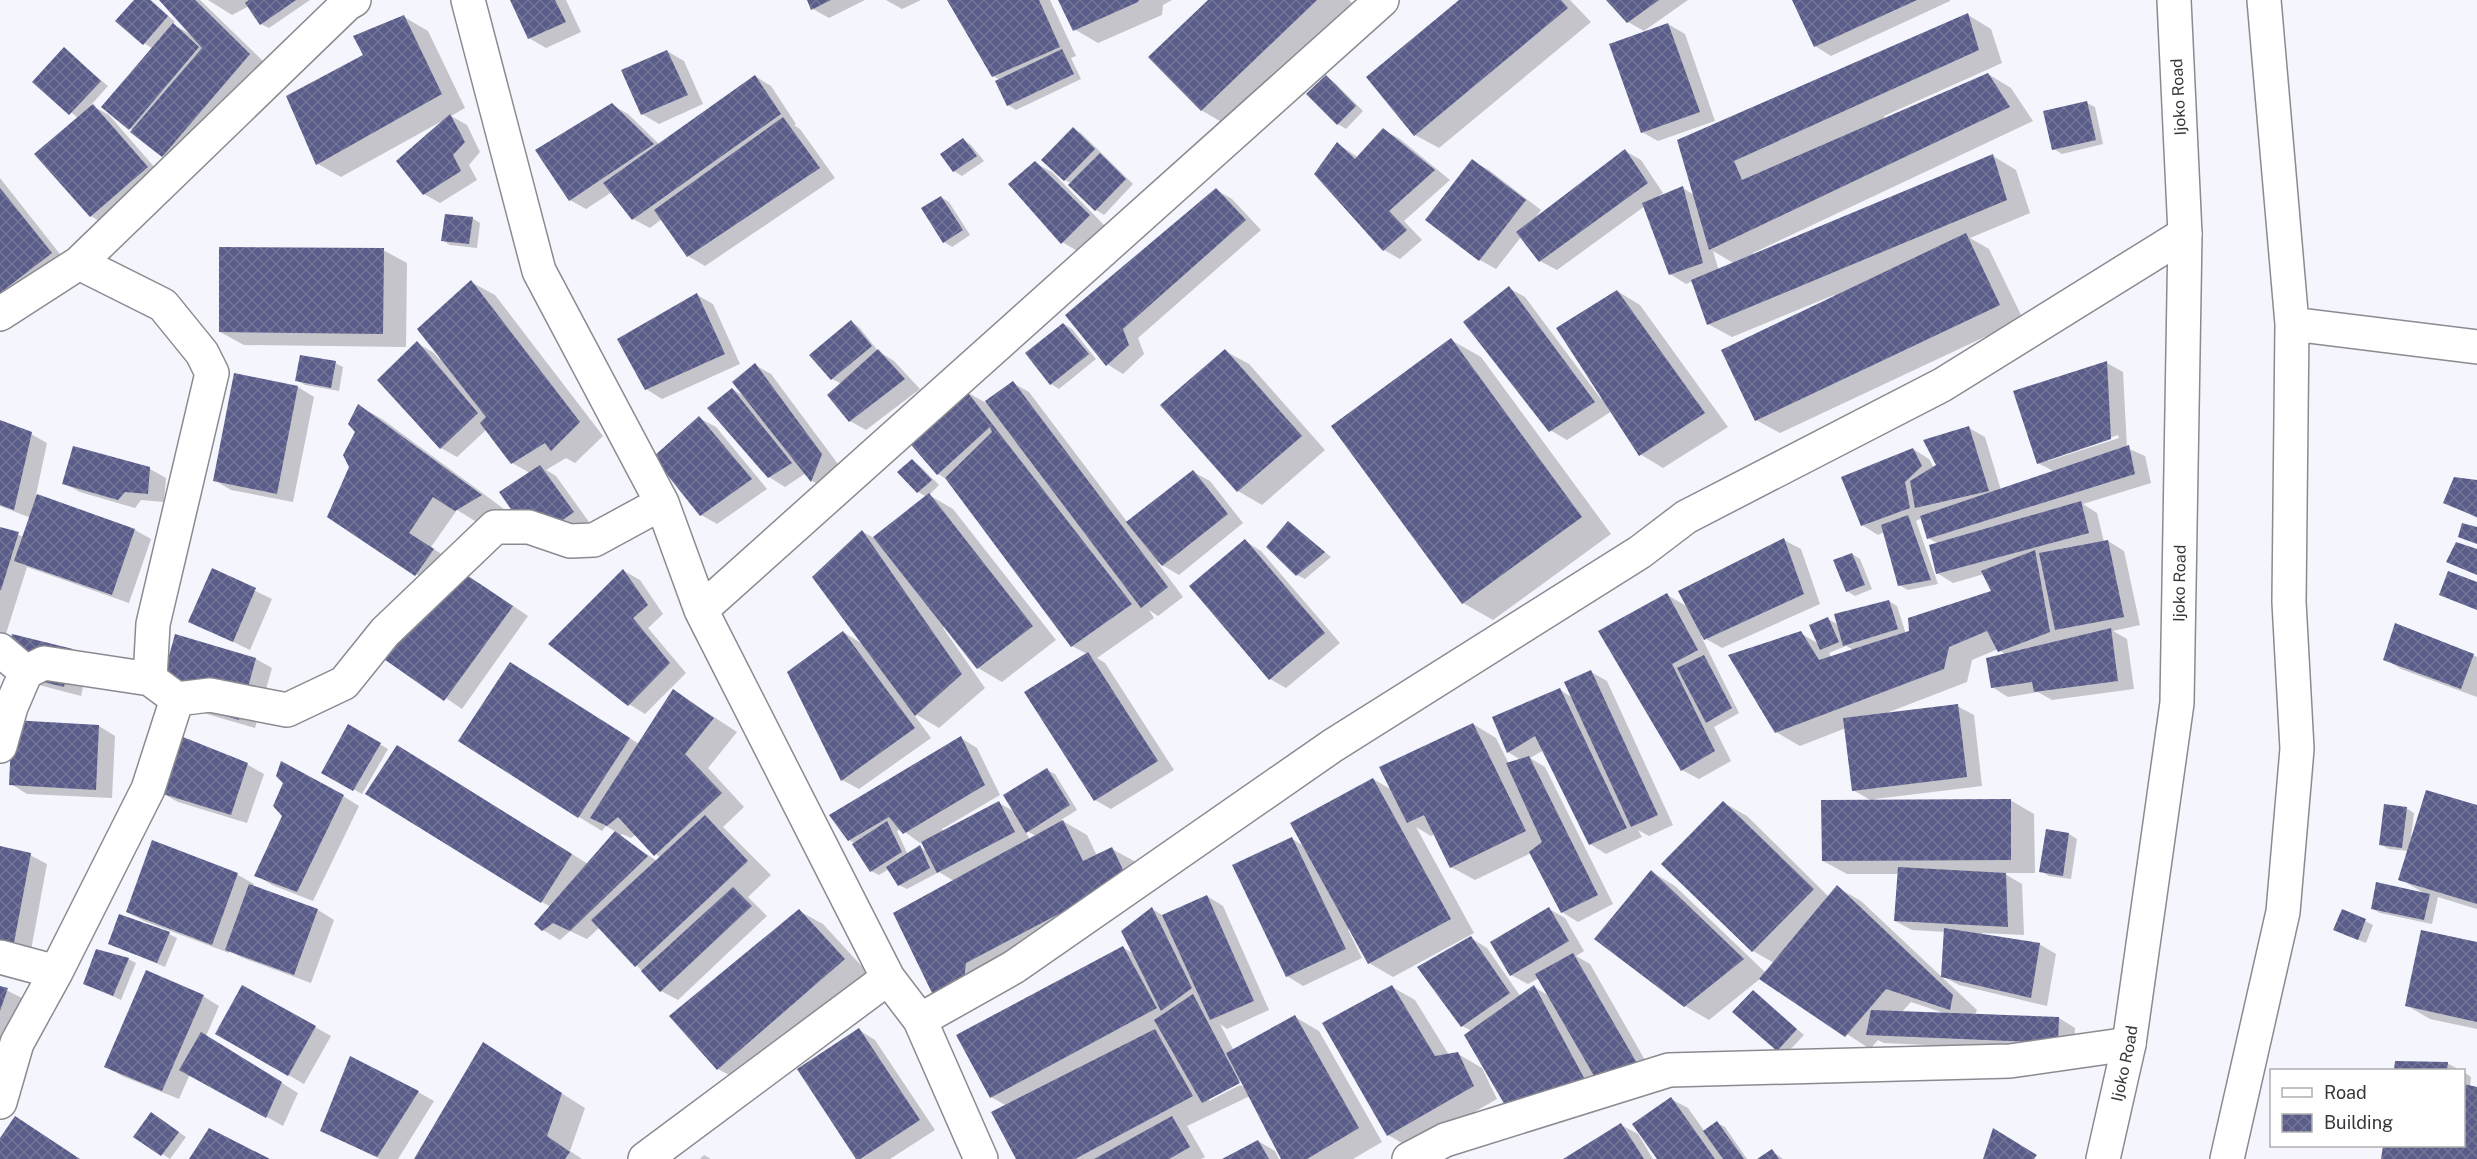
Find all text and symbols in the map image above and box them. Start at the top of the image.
street label: Ijoko Road [2167,58,2190,136]
street label: Ijoko Road [2169,545,2190,622]
street label: Ijoko Road [2107,1024,2142,1103]
legend [2270,1069,2465,1147]
text: Road [2324,1082,2367,1103]
text: Building [2324,1112,2393,1133]

